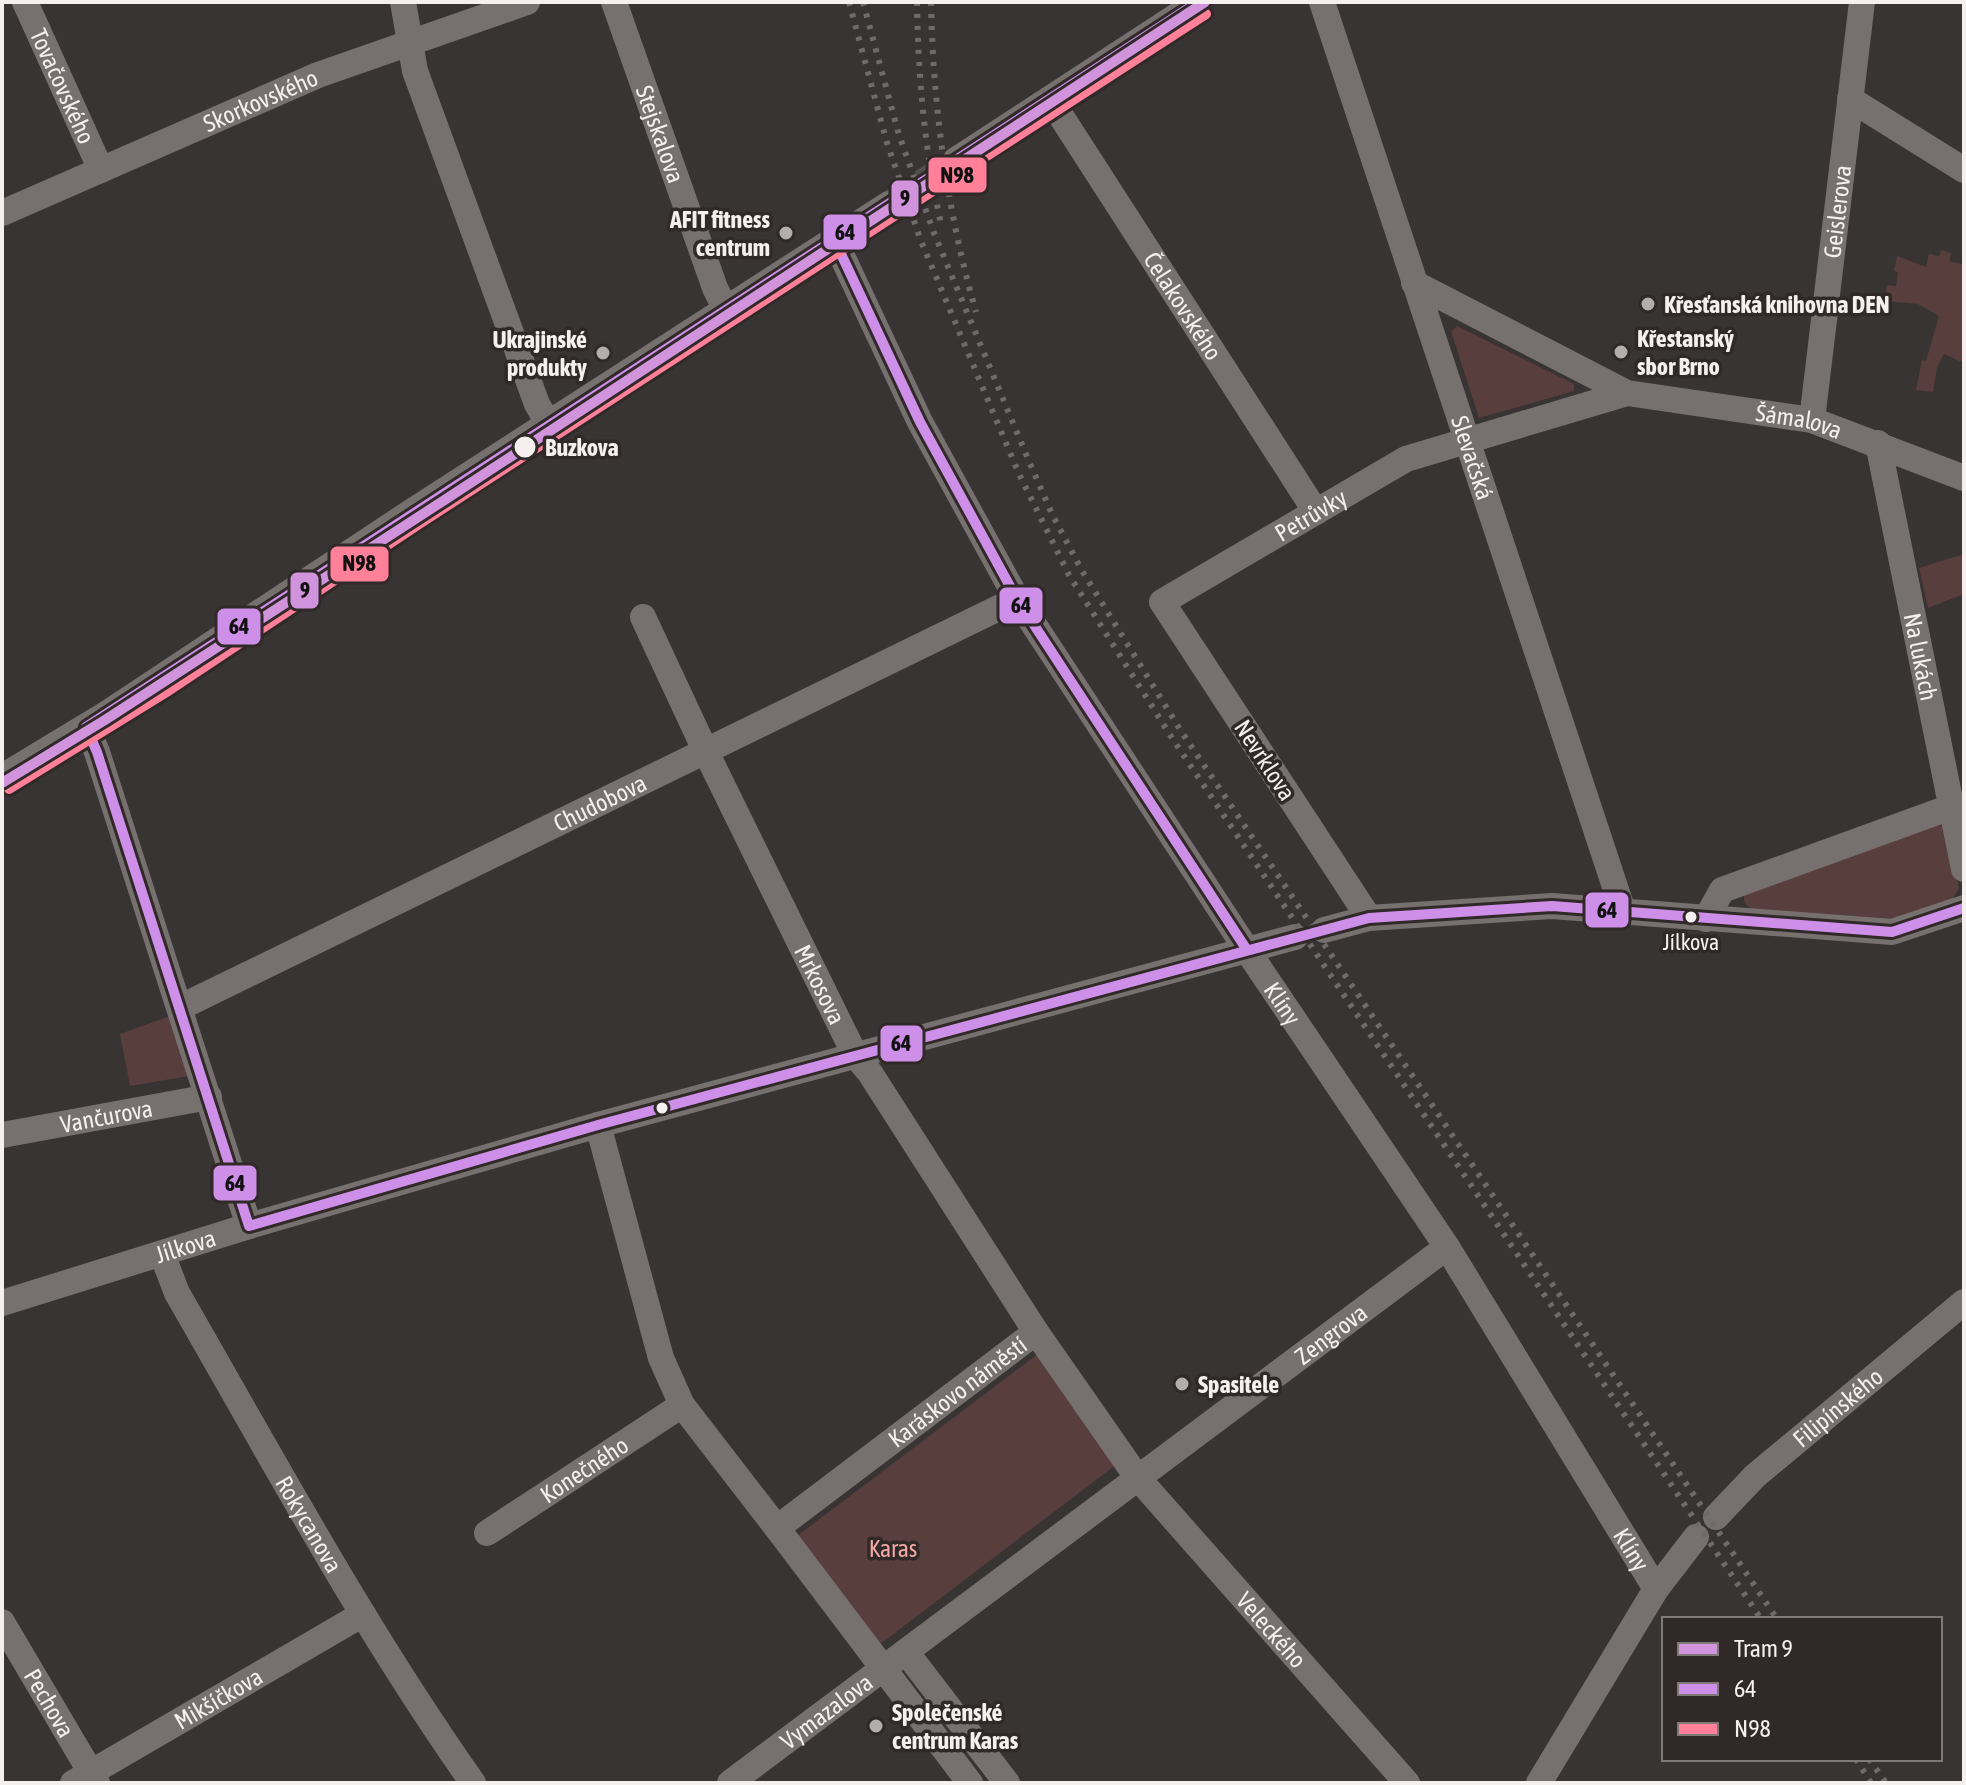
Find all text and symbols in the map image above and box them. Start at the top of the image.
street label: Tovačovského [25,24,101,148]
street label: Skorkovského [199,63,322,137]
street label: Stejskalova [631,82,690,186]
line badge: N98 [927,156,988,194]
text: N98 [940,162,974,188]
street label: Geislerova [1818,163,1856,260]
line badge: 9 [890,179,920,218]
text: 9 [900,185,910,211]
place label: AFIT fitness centrum [669,206,771,261]
line badge: 64 [822,213,868,251]
text: 64 [835,219,855,245]
marker: AFIT fitness centrum [777,224,795,242]
street label: Čelakovského [1139,247,1228,365]
place label: Křesťanská knihovna DEN [1664,291,1890,318]
marker: Křesťanská knihovna DEN [1639,295,1657,313]
place label: Křestanský sbor Brno [1637,325,1734,380]
place label: Ukrajinské produkty [492,326,587,381]
marker: Křestanský sbor Brno [1612,343,1630,361]
marker: Ukrajinské produkty [594,344,612,362]
street label: Šámalova [1754,398,1846,444]
street label: Slevačská [1446,412,1499,503]
marker: Buzkova [512,434,538,460]
place label: Buzkova [545,434,619,461]
street label: Petrůvky [1270,483,1351,546]
line badge: N98 [329,545,390,583]
text: N98 [342,550,376,576]
line badge: 9 [289,571,320,610]
text: 9 [300,577,310,603]
line badge: 64 [998,586,1044,625]
text: 64 [1011,592,1031,618]
line badge: 64 [216,607,262,646]
street label: Na lukách [1899,610,1943,703]
text: 64 [229,613,249,639]
street label: Nevrklova [1229,715,1301,805]
street label: Chudobova [549,769,651,837]
line badge: 64 [1584,891,1630,929]
text: 64 [1597,897,1617,923]
marker: Jílkova [1683,909,1699,925]
place label: Jílkova [1663,929,1719,955]
street label: Mrkosova [789,940,851,1029]
street label: Klíny [1259,977,1307,1030]
line badge: 64 [879,1024,924,1063]
text: 64 [891,1030,911,1056]
street label: Vančurova [58,1094,155,1138]
unlabelled marker [654,1100,670,1116]
line badge: 64 [212,1164,258,1202]
text: 64 [225,1170,245,1196]
street label: Jílkova [152,1224,219,1268]
street label: Zengrova [1290,1298,1372,1369]
street label: Karáskovo náměstí [883,1331,1032,1452]
street label: Filipínského [1787,1362,1888,1452]
place label: Spasitele [1198,1371,1279,1398]
marker: Spasitele [1173,1375,1191,1393]
street label: Konečného [535,1431,633,1508]
street label: Rokycanova [271,1471,348,1577]
street label: Klíny [1608,1523,1655,1576]
park label: Karas [869,1535,917,1562]
street label: Veleckého [1231,1586,1312,1673]
legend [1662,1617,1942,1761]
text: Tram 9 [1734,1635,1793,1662]
street label: Mikšíčkova [169,1662,267,1735]
street label: Pechova [19,1664,80,1742]
street label: Vymazalova [775,1668,877,1754]
text: 64 [1734,1675,1757,1702]
place label: Společenské centrum Karas [892,1699,1019,1754]
text: N98 [1734,1715,1771,1742]
marker: Společenské centrum Karas [867,1717,885,1735]

